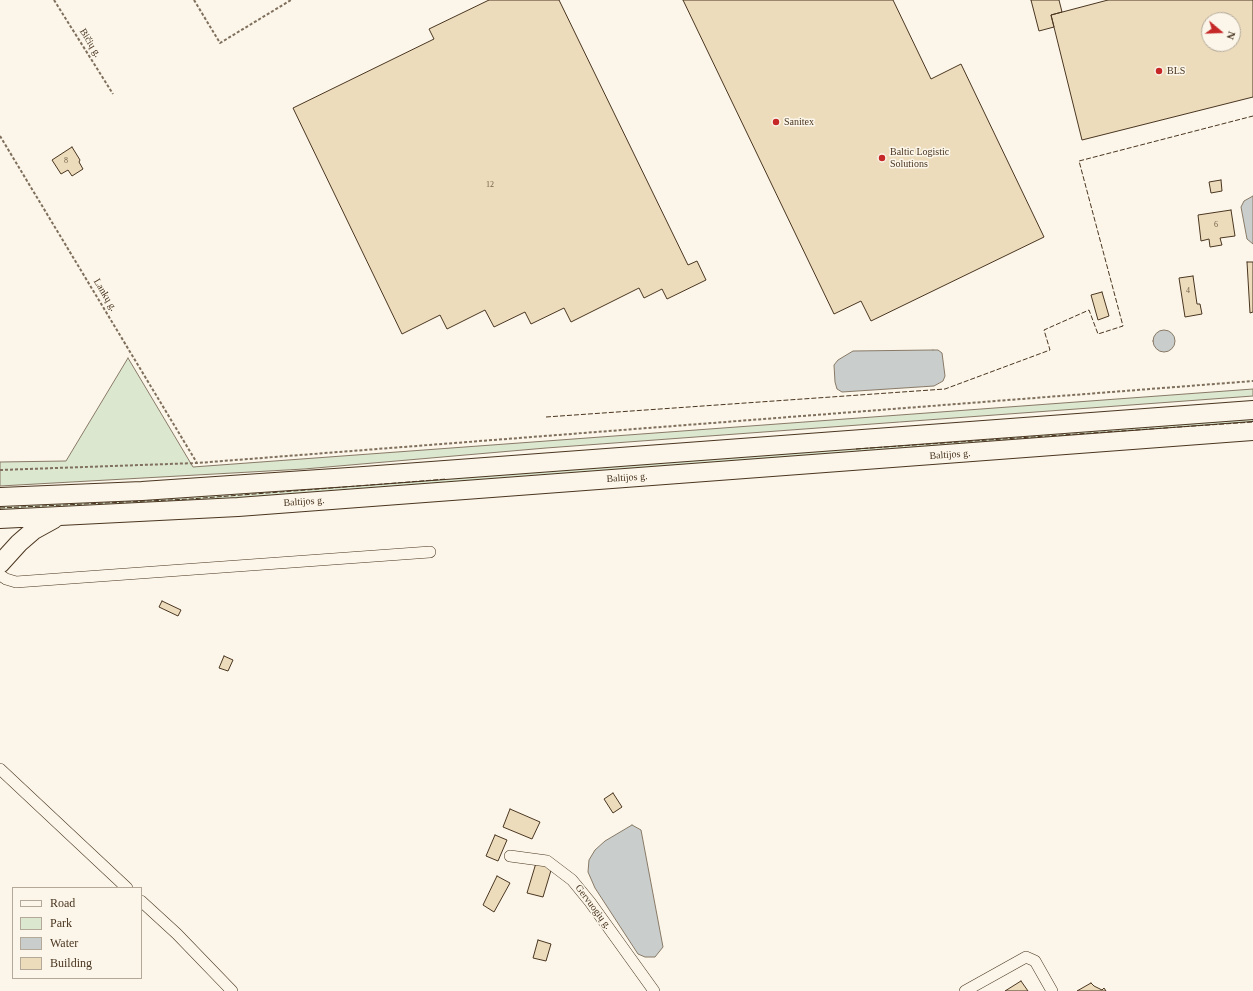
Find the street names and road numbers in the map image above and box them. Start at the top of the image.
street label: Bičių g. [77,26,103,60]
street label: Lankų g. [91,277,119,313]
street label: Baltijos g. [929,448,971,462]
street label: Baltijos g. [606,471,648,485]
street label: Baltijos g. [283,495,325,509]
street label: Gervuogių g. [572,882,614,932]

